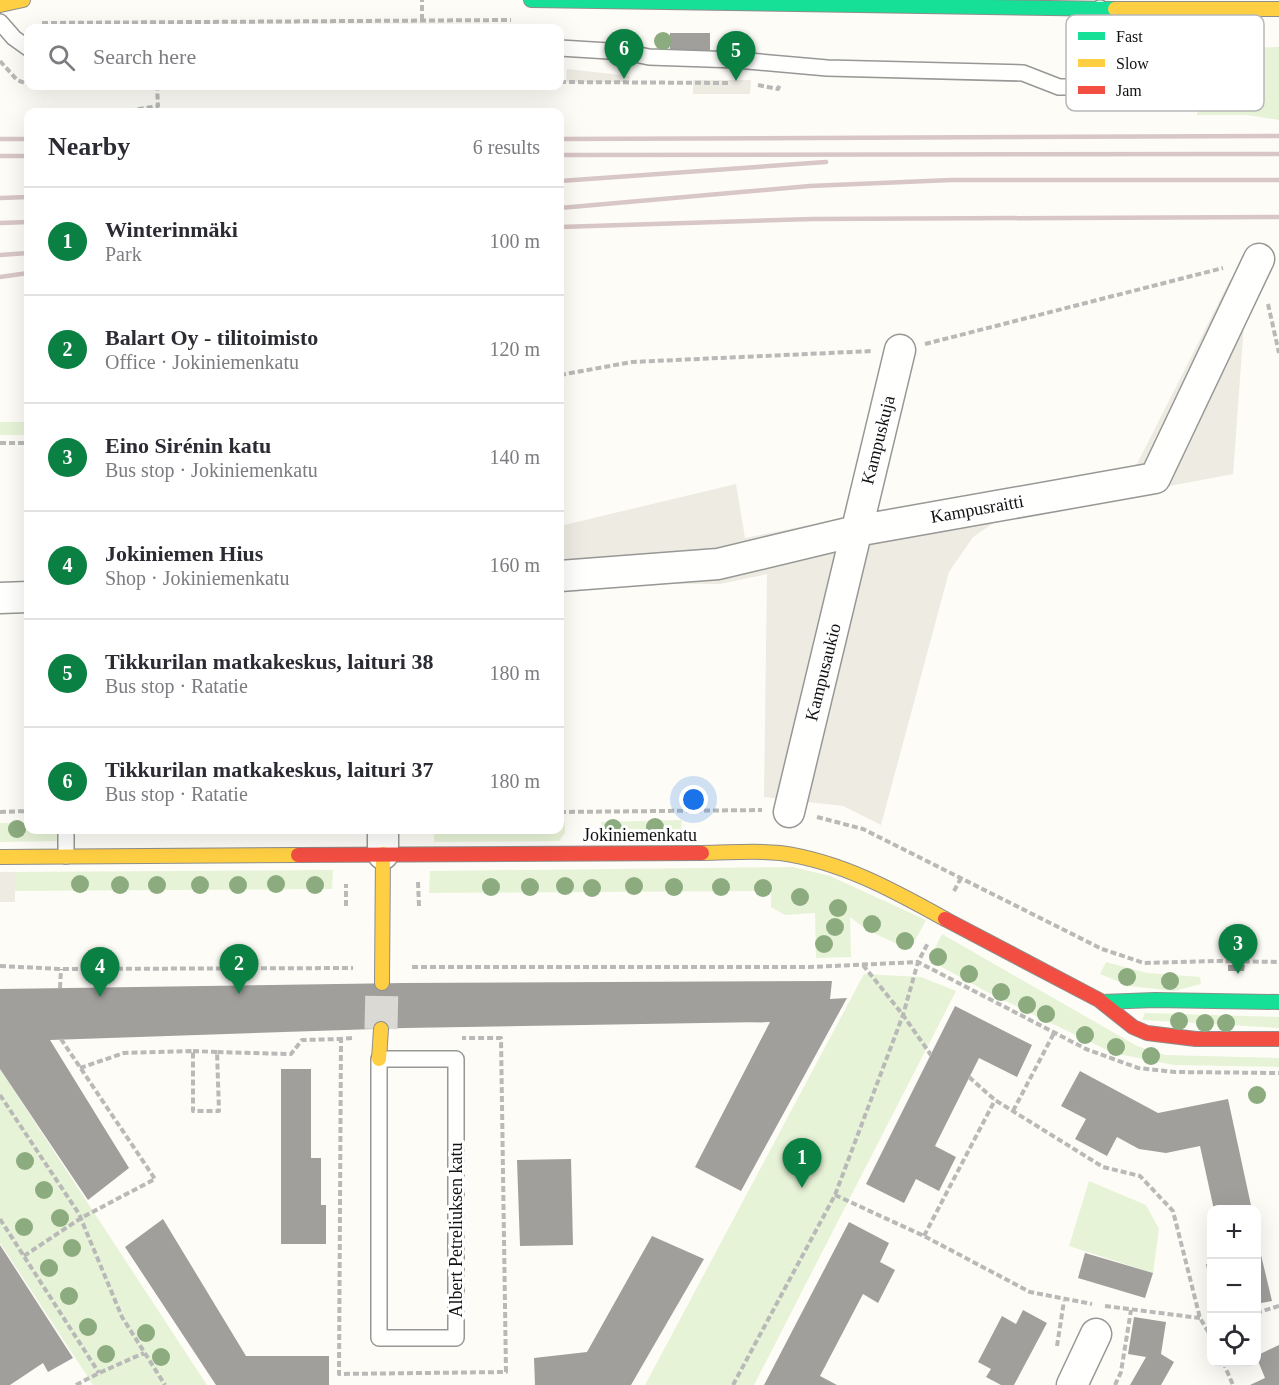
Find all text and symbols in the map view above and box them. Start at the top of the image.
legend [1066,15,1264,111]
search box [24,24,564,90]
text: Fast [1116,28,1143,45]
pin: 6 [604,29,644,79]
pin: 5 [716,32,756,81]
icon: search [45,41,78,74]
text: Search here [93,44,196,69]
text: Slow [1116,55,1149,72]
text: Jam [1116,82,1142,99]
text: Nearby [48,132,130,161]
text: 6 results [473,136,540,158]
text: Winterinmäki [105,217,238,242]
text: 1 [63,230,73,252]
text: 100 m [489,230,540,252]
text: Park [105,243,142,265]
text: Balart Oy - tilitoimisto [105,325,318,350]
text: 2 [63,338,73,360]
text: 120 m [489,338,540,360]
text: Office · Jokiniemenkatu [105,351,299,373]
street label: Kampuskuja [857,393,899,487]
text: Eino Sirénin katu [105,433,271,458]
text: 3 [63,446,73,468]
text: 140 m [489,446,540,468]
text: Bus stop · Jokiniemenkatu [105,459,318,481]
street label: Kampusraitti [929,491,1025,527]
text: Jokiniemen Hius [105,541,263,566]
text: 4 [63,554,73,576]
text: 160 m [489,554,540,576]
text: Shop · Jokiniemenkatu [105,567,289,589]
street label: Kampusaukio [801,621,845,723]
text: Tikkurilan matkakeskus, laituri 38 [105,649,433,674]
text: 5 [63,662,73,684]
text: 180 m [489,662,540,684]
text: Bus stop · Ratatie [105,675,248,697]
text: Tikkurilan matkakeskus, laituri 37 [105,757,433,782]
text: 6 [63,770,73,792]
text: 180 m [489,770,540,792]
text: Bus stop · Ratatie [105,783,248,805]
your location [679,785,708,814]
street label: Jokiniemenkatu [583,825,697,845]
pin: 3 [1218,924,1258,974]
pin: 2 [220,944,258,994]
pin: 4 [80,948,120,997]
pin: 1 [782,1138,822,1188]
street label: Albert Petreliuksen katu [446,1143,466,1317]
map controls [1207,1205,1261,1367]
button: + [1207,1205,1261,1259]
button: − [1207,1259,1261,1313]
button: locate [1207,1313,1261,1367]

